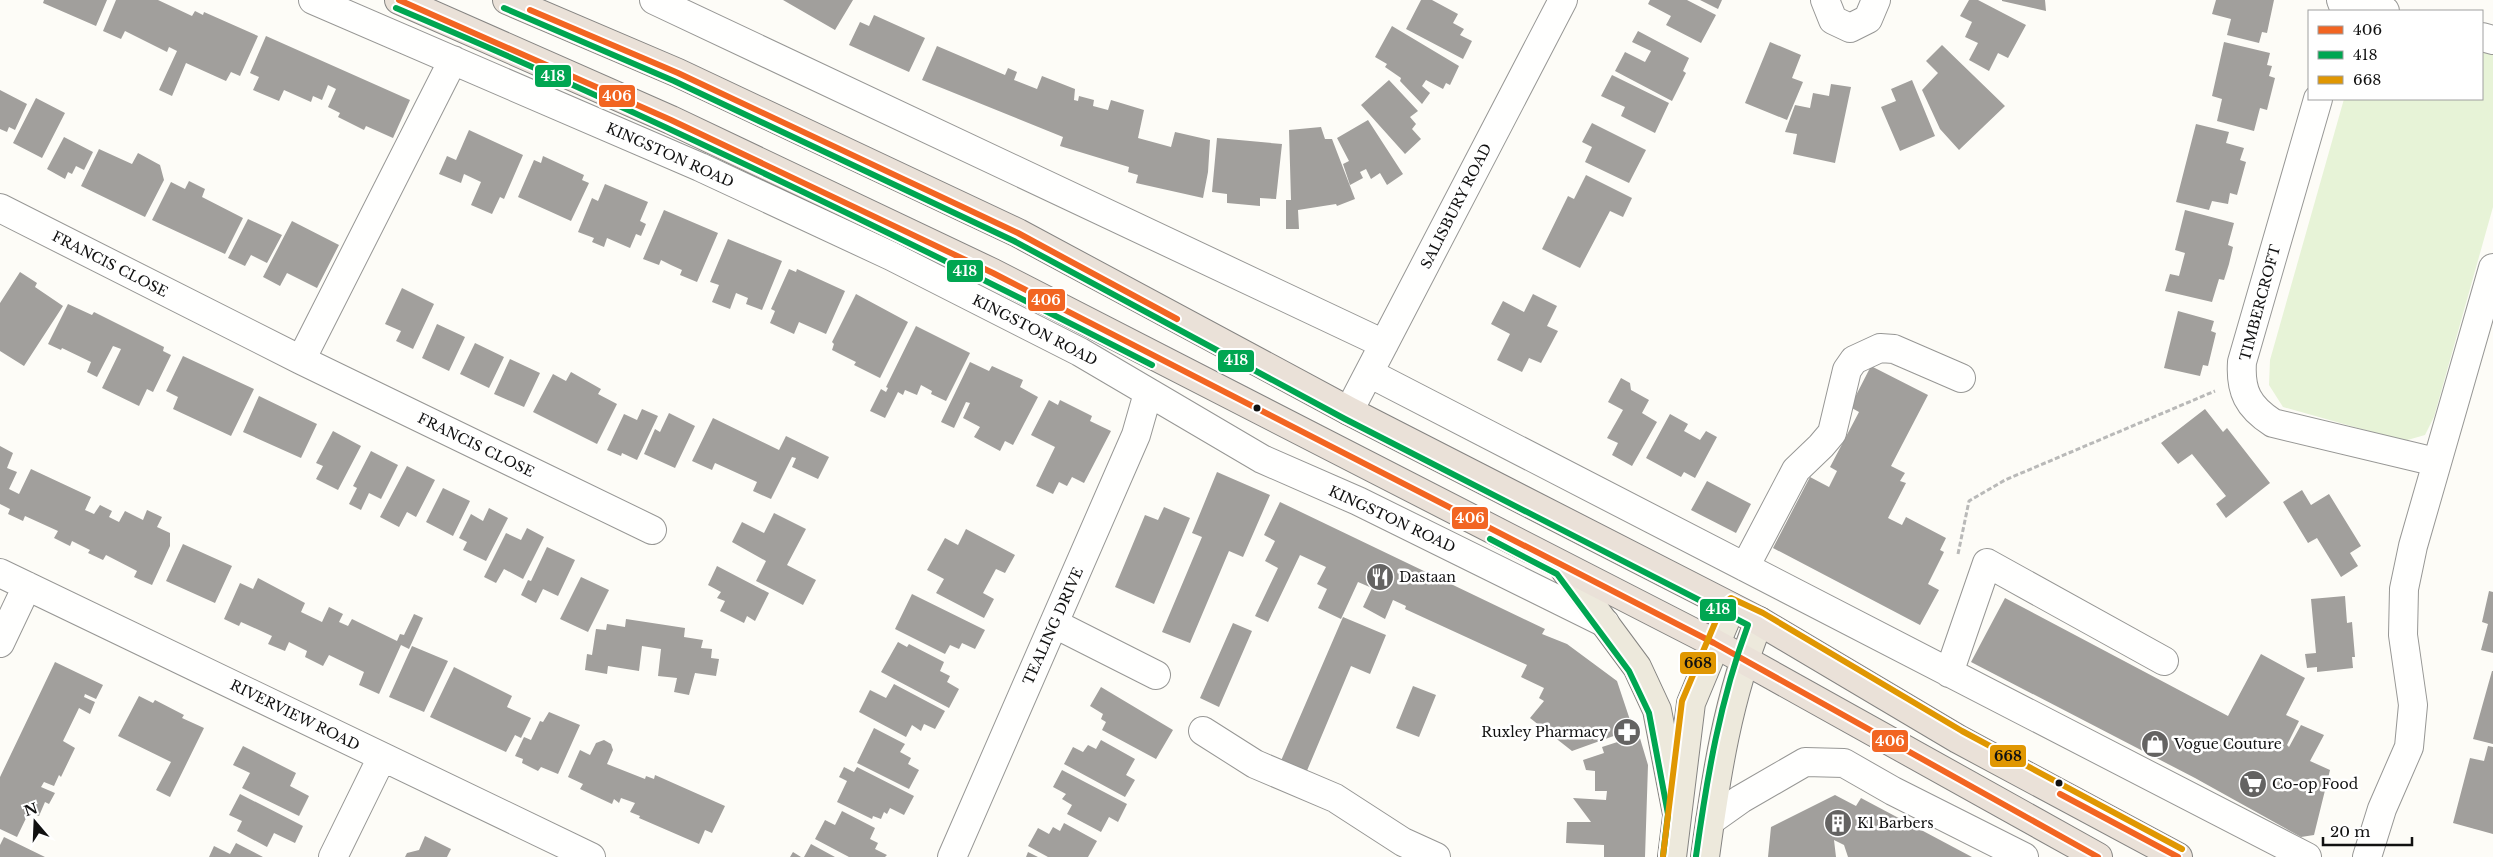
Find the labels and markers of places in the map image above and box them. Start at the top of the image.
unlabelled marker [1252,403,1262,413]
restaurant icon: Dastaan [1365,562,1395,592]
place label: Dastaan [1399,568,1456,586]
pharmacy icon: Ruxley Pharmacy [1612,717,1642,747]
place label: Ruxley Pharmacy [1481,723,1608,741]
shop icon: Vogue Couture [2140,729,2170,759]
place label: Vogue Couture [2173,735,2282,753]
supermarket icon: Co-op Food [2238,769,2268,799]
place label: Co-op Food [2272,775,2359,793]
unlabelled marker [2054,778,2064,788]
building icon: K1 Barbers [1823,808,1853,838]
place label: K1 Barbers [1857,814,1934,832]

